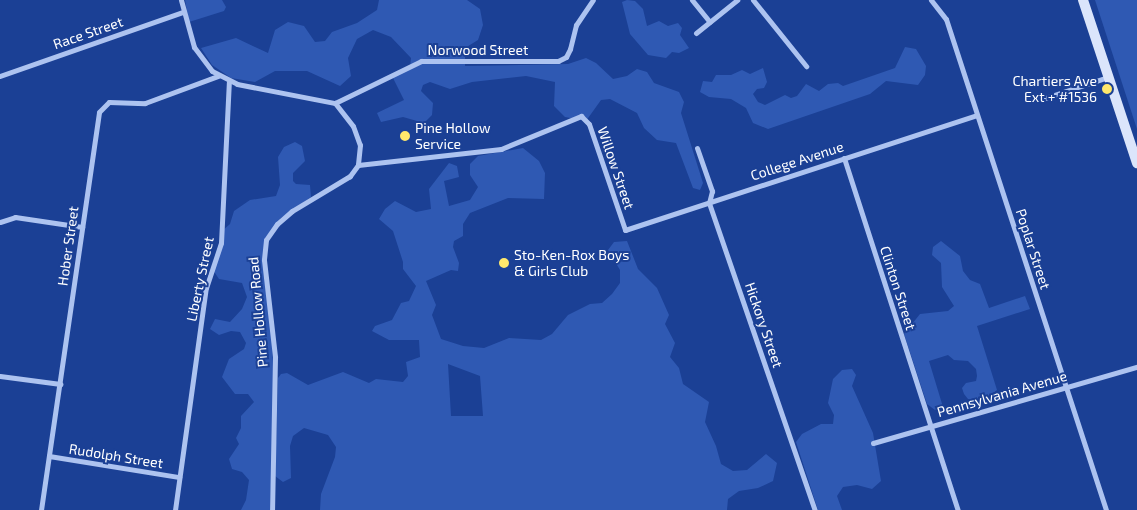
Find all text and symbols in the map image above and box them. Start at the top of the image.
street label: Race Street [51,13,125,53]
street label: Norwood Street [428,42,528,58]
place label: Chartiers Ave Ext + #1536 [1012,73,1097,105]
marker: Chartiers Ave Ext + #1536 [1101,83,1113,95]
place label: Pine Hollow Service [415,120,491,152]
street label: Willow Street [594,124,638,212]
marker: Pine Hollow Service [399,130,411,142]
street label: College Avenue [748,138,846,184]
street label: Hober Street [54,205,82,287]
street label: Poplar Street [1012,207,1054,291]
street label: Liberty Street [183,235,217,323]
street label: Clinton Street [877,244,919,332]
place label: Sto-Ken-Rox Boys & Girls Club [514,247,629,280]
street label: Pine Hollow Road [245,256,271,368]
marker: Sto-Ken-Rox Boys & Girls Club [498,257,510,269]
street label: Hickory Street [741,280,787,370]
street label: Pennsylvania Avenue [935,367,1069,421]
street label: Rudolph Street [68,440,164,472]

